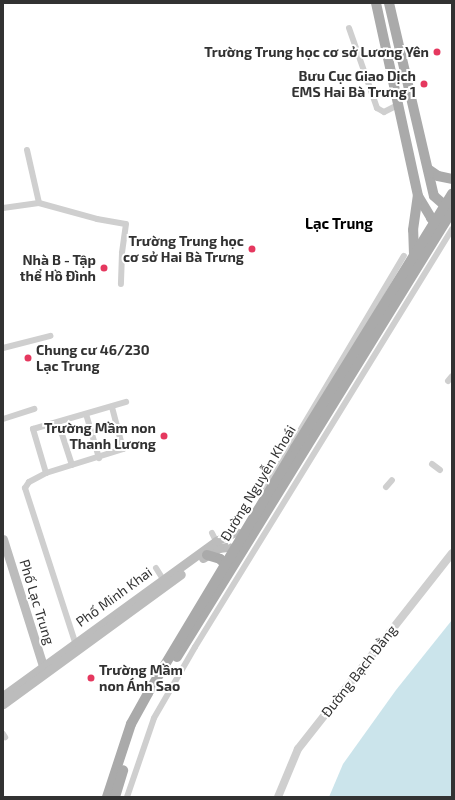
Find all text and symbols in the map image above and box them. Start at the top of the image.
place label: Trường Trung học cơ sở Lương Yên [204,44,429,60]
marker: Trường Trung học cơ sở Lương Yên [432,47,442,57]
place label: Bưu Cục Giao Dịch EMS Hai Bà Trưng 1 [291,68,416,100]
marker: Bưu Cục Giao Dịch EMS Hai Bà Trưng 1 [419,79,429,89]
district label: Lạc Trung [305,215,373,233]
place label: Trường Trung học cơ sở Hai Bà Trưng [123,233,244,266]
marker: Trường Trung học cơ sở Hai Bà Trưng [247,244,257,254]
place label: Nhà B - Tập thể Hồ Đình [20,252,96,284]
marker: Nhà B - Tập thể Hồ Đình [99,263,109,273]
place label: Chung cư 46/230 Lạc Trung [36,342,150,374]
marker: Chung cư 46/230 Lạc Trung [23,353,33,363]
place label: Trường Mầm non Thanh Lương [44,420,156,452]
street label: Đường Nguyễn Khoái [217,422,299,544]
marker: Trường Mầm non Thanh Lương [159,431,169,441]
street label: Phố Lạc Trung [16,557,58,647]
street label: Phố Minh Khai [73,564,155,630]
street label: Đường Bạch Đằng [318,622,400,720]
place label: Trường Mầm non Ánh Sao [99,662,183,694]
marker: Trường Mầm non Ánh Sao [86,673,96,683]

